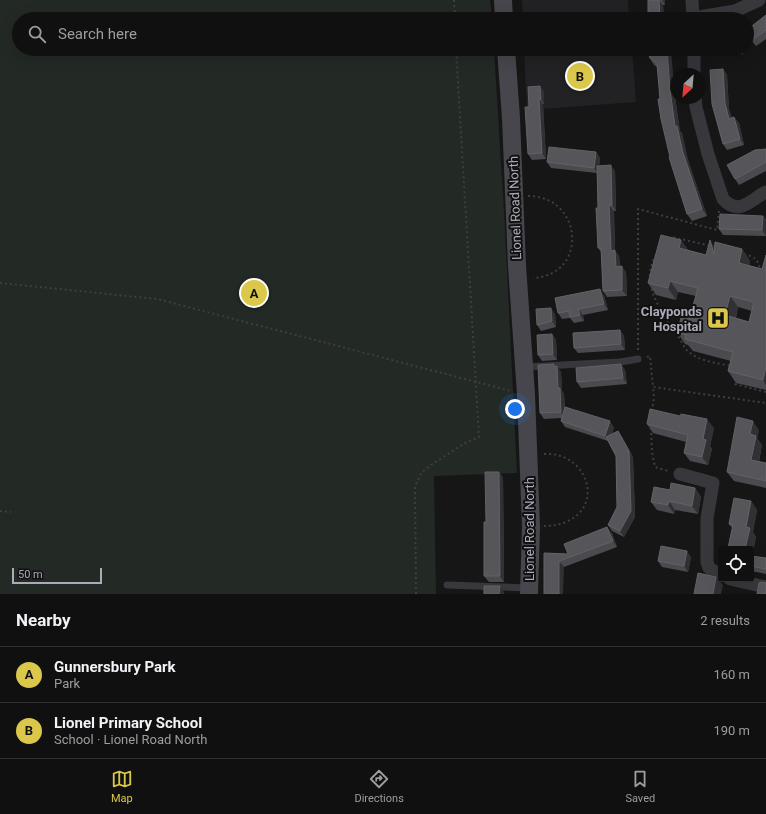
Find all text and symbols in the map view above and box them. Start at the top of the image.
search box [12,12,754,56]
icon: search [26,23,48,45]
text: Search here [58,25,137,43]
pin: B [567,61,593,91]
north arrow [670,68,706,104]
street label: Lionel Road North [506,156,524,260]
pin: A [241,278,267,308]
place label: Clayponds Hospital [641,304,702,334]
hospital icon: Clayponds Hospital [705,305,731,331]
your location [505,399,525,419]
street label: Lionel Road North [522,477,537,581]
map controls [718,546,754,582]
button: locate [718,546,754,582]
scale bar [12,566,102,585]
text: 50 m [18,568,43,581]
text: Nearby [16,610,71,630]
text: 2 results [700,613,750,628]
text: Gunnersbury Park [54,658,176,676]
text: A [25,667,33,682]
text: 160 m [713,667,750,682]
text: Park [54,676,80,691]
text: Lionel Primary School [54,714,202,732]
text: B [25,723,33,738]
text: 190 m [713,723,750,738]
text: School · Lionel Road North [54,732,207,747]
tab: Map [111,768,133,805]
tab: Directions [354,768,404,805]
tab: Saved [625,768,655,805]

